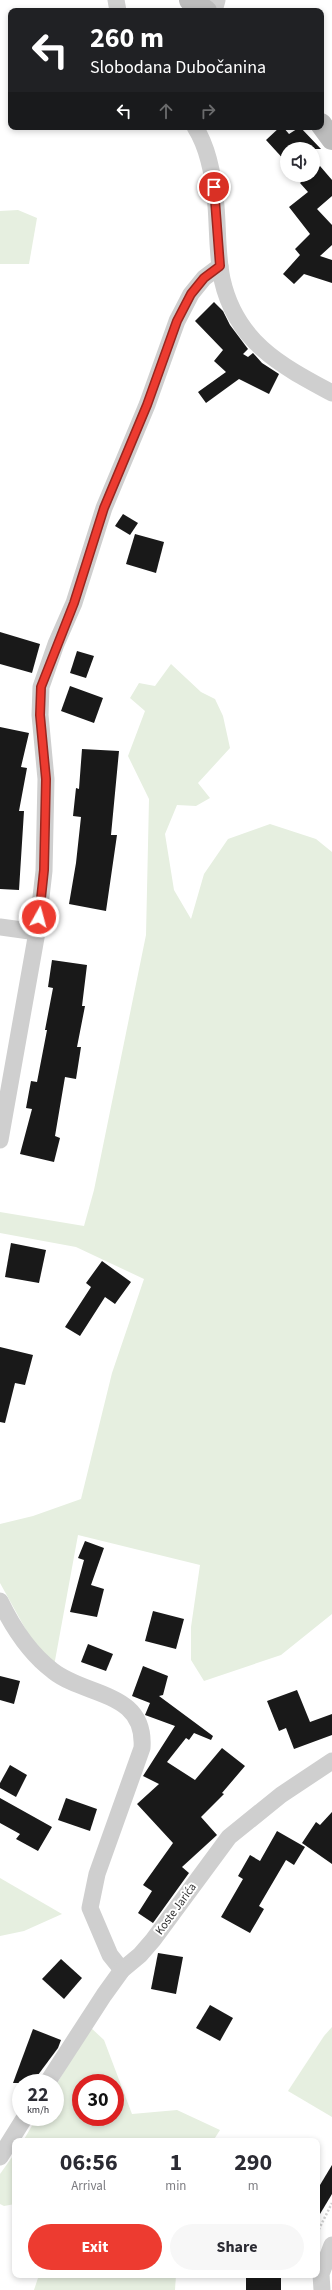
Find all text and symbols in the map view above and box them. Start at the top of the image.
text: 260 m [90,18,164,58]
icon: left [24,24,76,76]
text: Slobodana Dubočanina [90,55,266,80]
icon: left [113,100,135,122]
icon: ahead [155,100,177,122]
icon: right [197,100,219,122]
map controls [280,142,320,182]
button: sound [280,142,320,182]
pin [197,170,231,204]
icon: arrive [203,176,225,198]
position arrow [18,896,60,938]
street label: Koste Jarića [151,1879,201,1939]
speed limit sign: 30 [72,2074,124,2126]
text: 22 [27,2081,49,2109]
text: km/h [27,2103,49,2117]
text: 06:56 [60,2145,118,2180]
text: 1 [170,2145,182,2180]
text: 290 [234,2145,272,2180]
text: Arrival [71,2177,106,2195]
text: min [165,2177,186,2195]
text: m [248,2177,259,2195]
button: Exit [28,2224,162,2270]
button: Share [170,2224,304,2270]

